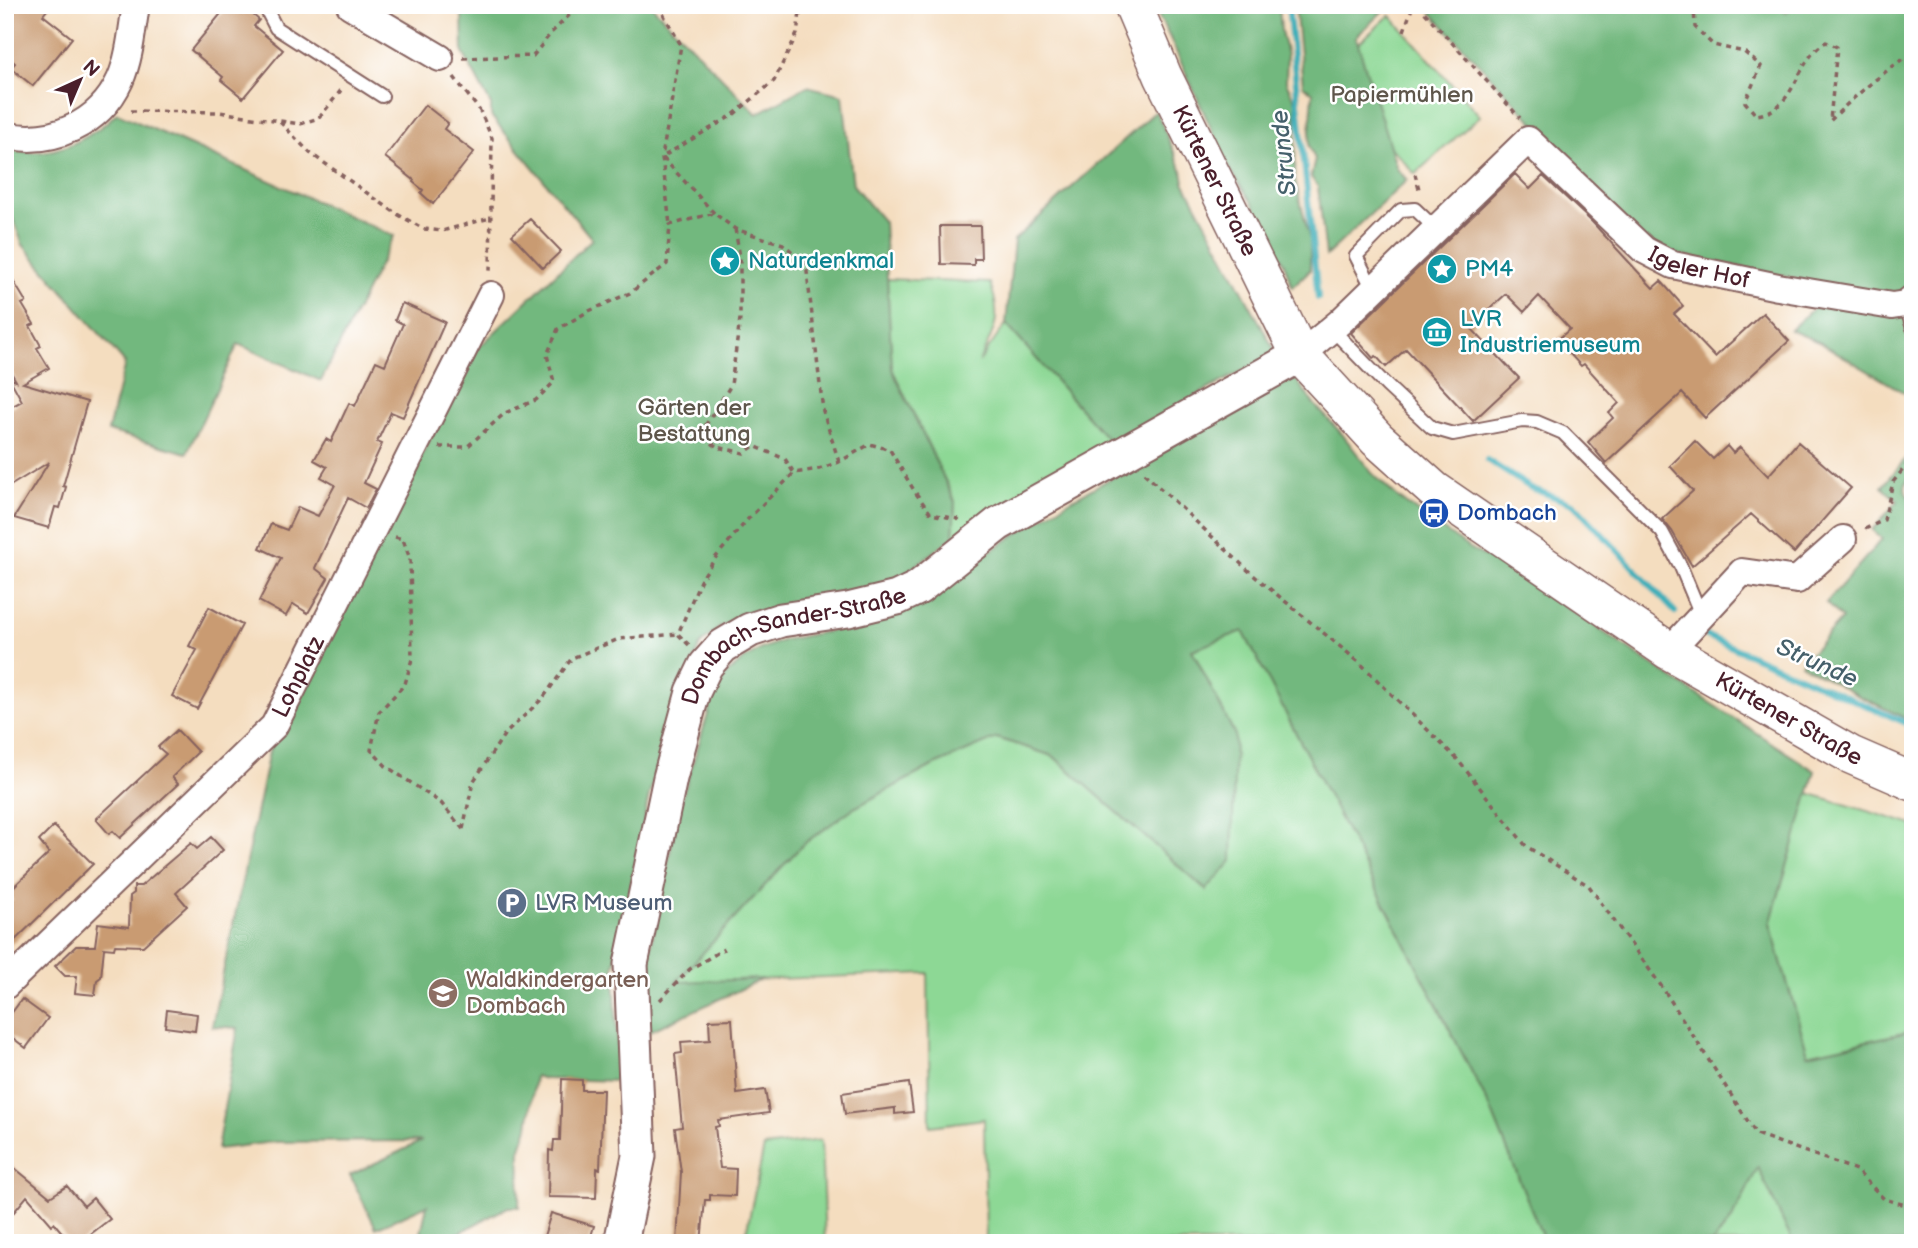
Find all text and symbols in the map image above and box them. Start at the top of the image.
north arrow [46,46,116,116]
text: N [78,56,104,82]
park label: Papiermühlen [1330,81,1474,109]
street label: Kürtener Straße [1166,101,1263,261]
water label: Strunde [1265,109,1303,197]
street label: Igeler Hof [1643,241,1752,295]
place icon: Naturdenkmal [708,244,742,278]
place label: Naturdenkmal [748,247,894,275]
place icon: PM4 [1425,252,1459,286]
place label: PM4 [1465,255,1513,283]
place label: LVR Industriemuseum [1460,305,1640,359]
museum icon: LVR Industriemuseum [1420,315,1454,349]
park label: Gärten der Bestattung [637,394,751,448]
bus stop icon: Dombach [1417,496,1451,530]
place label: Dombach [1457,499,1557,527]
street label: Dombach-Sander-Straße [676,582,911,708]
street label: Lohplatz [266,631,331,722]
water label: Strunde [1772,632,1862,694]
street label: Kürtener Straße [1710,666,1866,772]
parking icon: LVR Museum [495,886,529,920]
place label: LVR Museum [535,889,673,917]
place label: Waldkindergarten Dombach [466,966,649,1020]
school or university icon: Waldkindergarten Dombach [426,976,460,1010]

